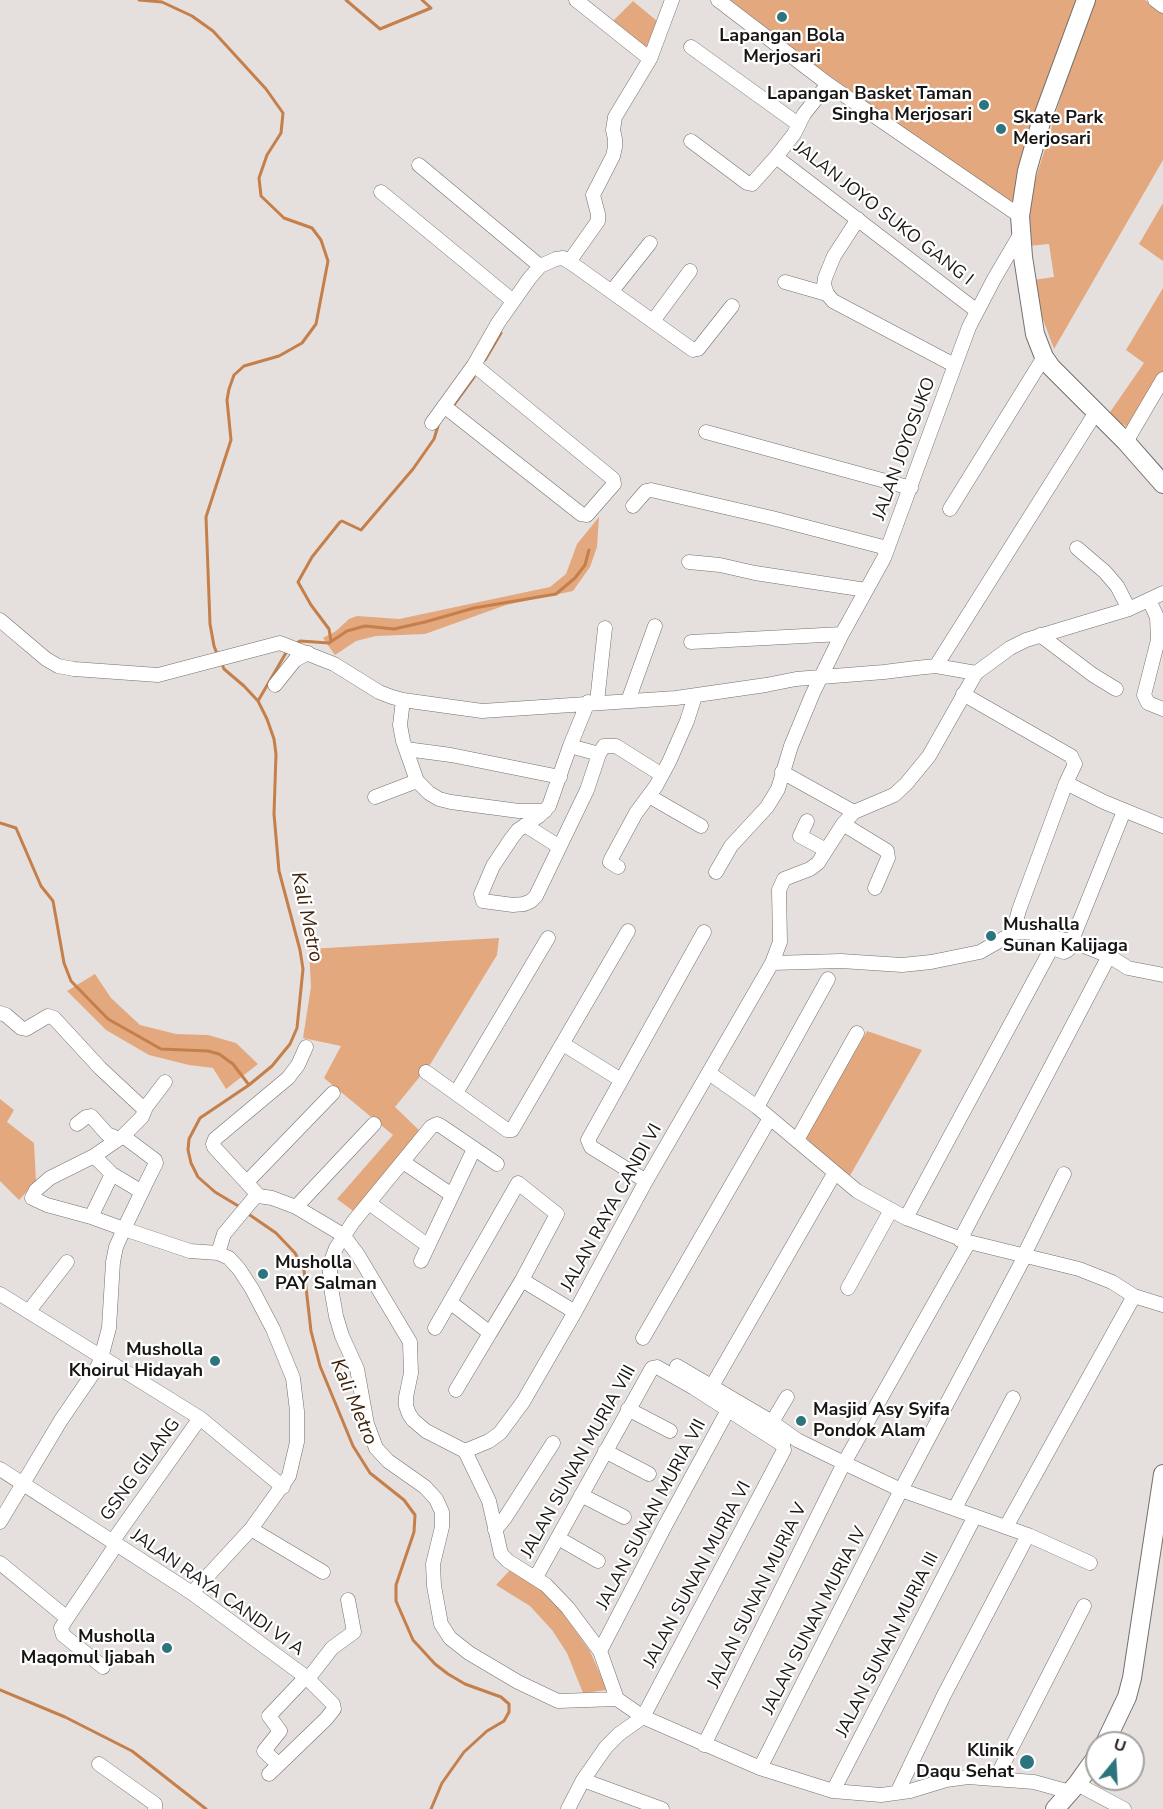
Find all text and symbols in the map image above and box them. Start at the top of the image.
marker: Lapangan Bola Merjosari [775,10,789,24]
place label: Lapangan Bola Merjosari [719,26,845,68]
place label: Lapangan Basket Taman Singha Merjosari [767,84,972,127]
marker: Lapangan Basket Taman Singha Merjosari [977,98,991,112]
place label: Skate Park Merjosari [1013,108,1103,150]
marker: Skate Park Merjosari [994,122,1008,136]
street label: JALAN JOYO SUKO GANG I [789,137,977,291]
street label: JALAN JOYOSUKO [869,374,941,524]
water label: Kali Metro [285,870,327,964]
place label: Mushalla Sunan Kalijaga [1003,915,1128,958]
marker: Mushalla Sunan Kalijaga [984,929,998,943]
street label: JALAN RAYA CANDI VI [557,1120,667,1296]
place label: Musholla PAY Salman [275,1253,377,1296]
marker: Musholla PAY Salman [256,1267,270,1281]
place label: Musholla Khoirul Hidayah [69,1340,203,1382]
marker: Musholla Khoirul Hidayah [208,1354,222,1368]
water label: Kali Metro [324,1355,382,1449]
street label: JALAN SUNAN MURIA VIII [517,1362,641,1562]
place label: Masjid Asy Syifa Pondok Alam [813,1400,950,1442]
street label: GSNG GILANG [96,1414,186,1526]
marker: Masjid Asy Syifa Pondok Alam [794,1414,808,1428]
street label: JALAN SUNAN MURIA VII [593,1416,711,1614]
street label: JALAN SUNAN MURIA VI [640,1478,756,1672]
street label: JALAN SUNAN MURIA V [704,1500,812,1692]
street label: JALAN SUNAN MURIA IV [758,1523,872,1719]
street label: JALAN RAYA CANDI VI A [126,1525,308,1661]
street label: JALAN SUNAN MURIA III [832,1549,944,1741]
place label: Musholla Maqomul Ijabah [21,1627,155,1670]
marker: Musholla Maqomul Ijabah [160,1641,174,1655]
north arrow [1085,1731,1145,1791]
text: U [1111,1733,1129,1758]
place label: Klinik Daqu Sehat [916,1741,1014,1784]
marker: Klinik Daqu Sehat [1018,1753,1036,1771]

